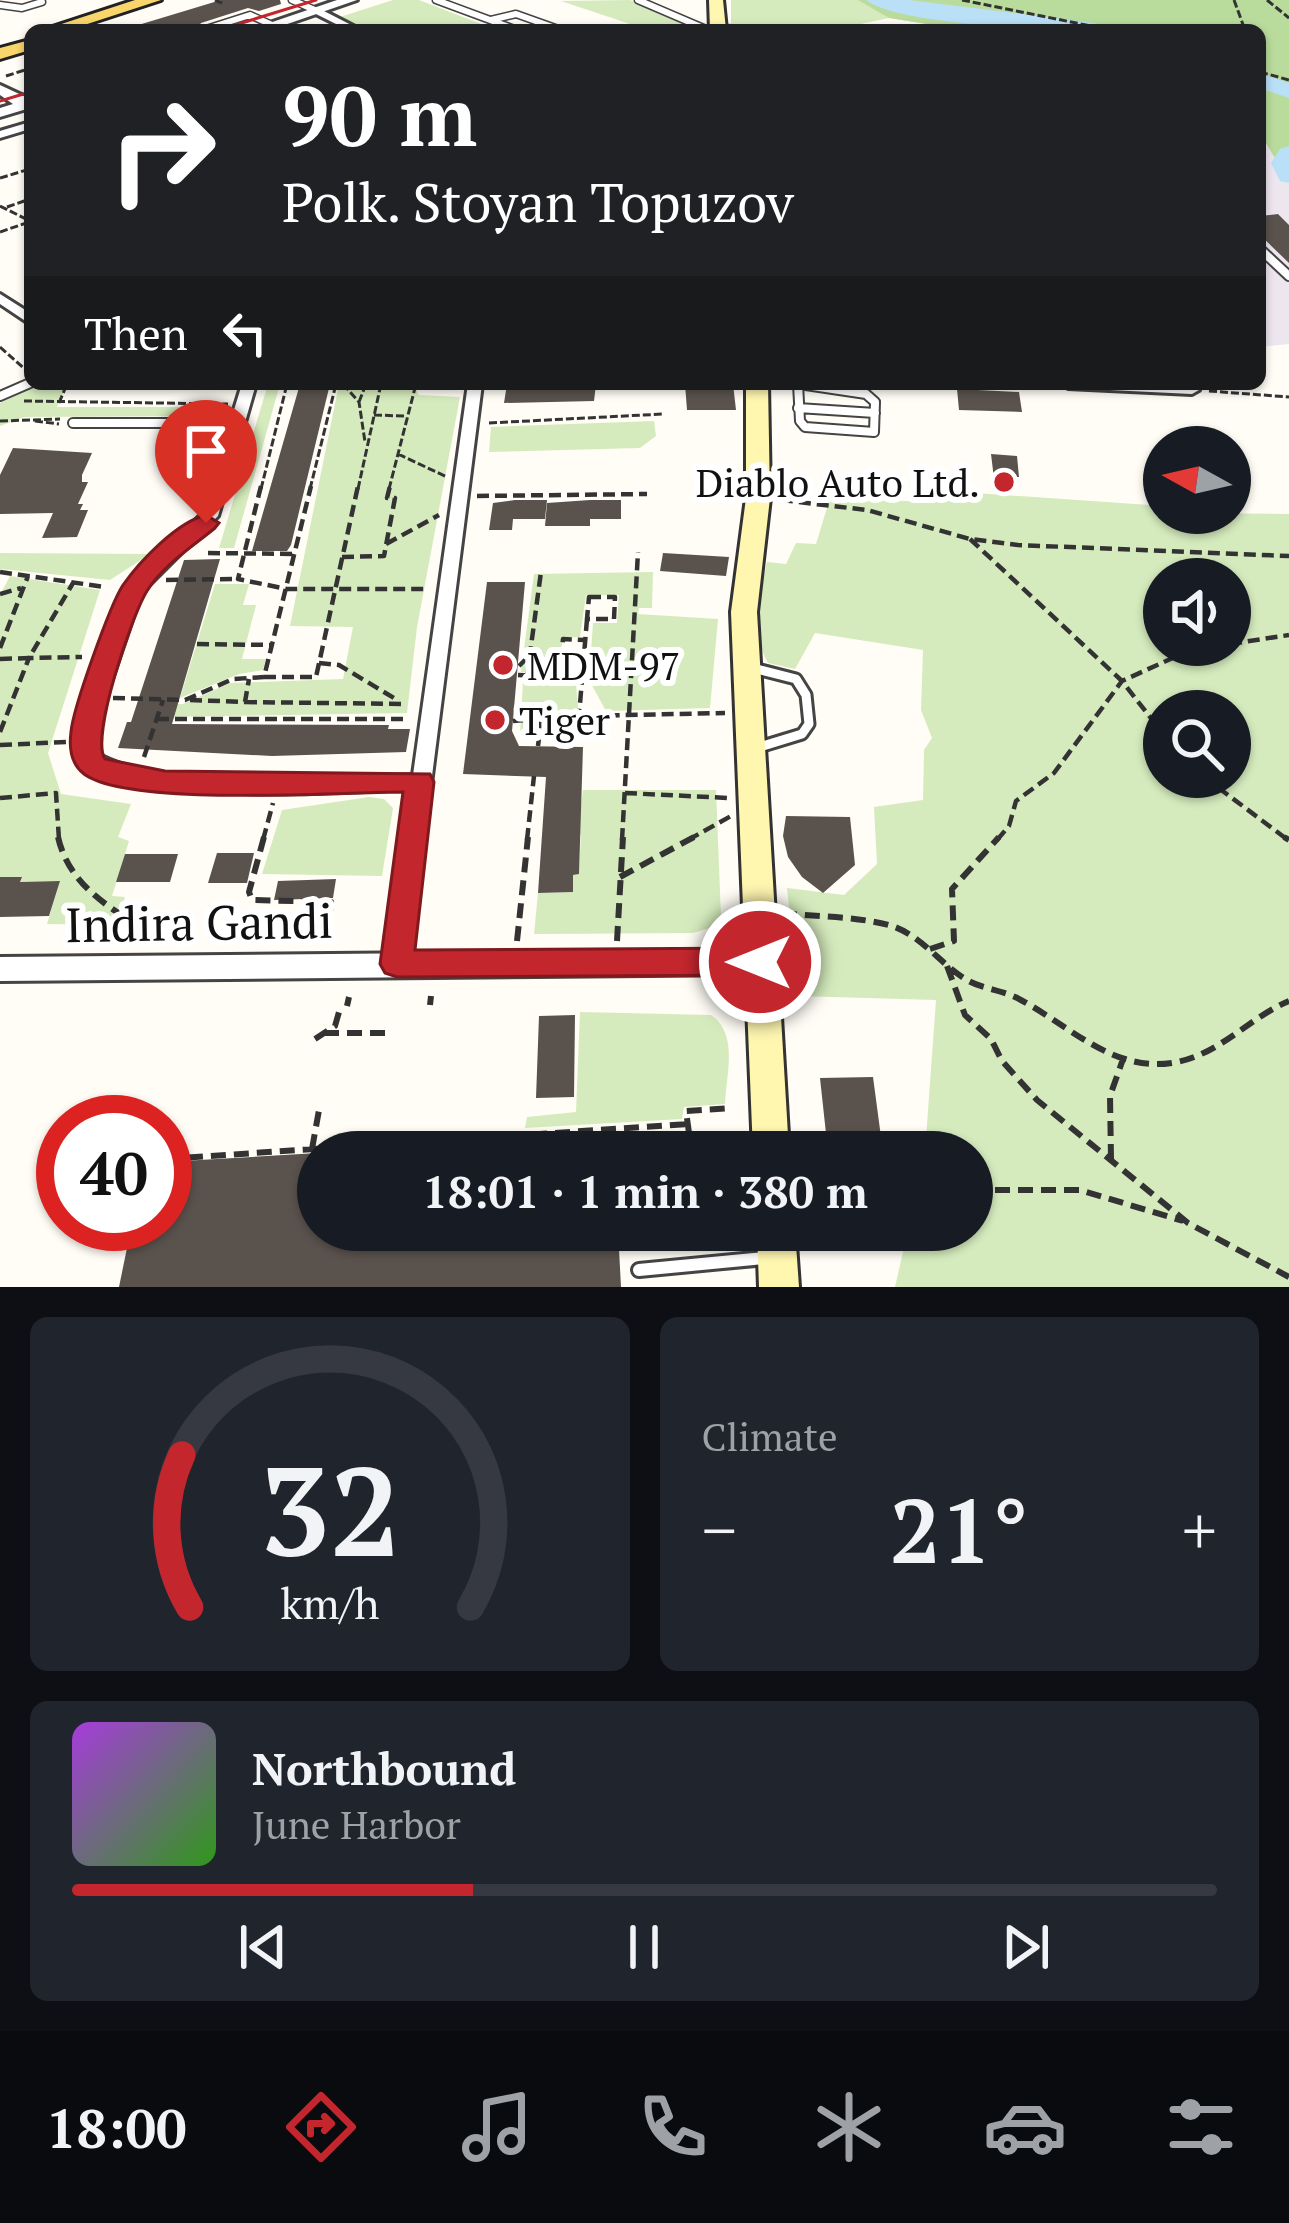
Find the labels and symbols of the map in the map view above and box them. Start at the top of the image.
pin [155,400,257,523]
north arrow [1143,426,1251,534]
place label: Diablo Auto Ltd. [696,456,980,508]
marker: Diablo Auto Ltd. [991,469,1017,495]
place label: MDM-97 [527,639,680,691]
marker: MDM-97 [490,652,516,678]
place label: Tiger [519,694,610,746]
marker: Tiger [482,707,508,733]
street label: Indira Gandi [65,888,333,956]
position arrow [697,899,823,1025]
speed limit sign: 40 [36,1095,192,1251]

